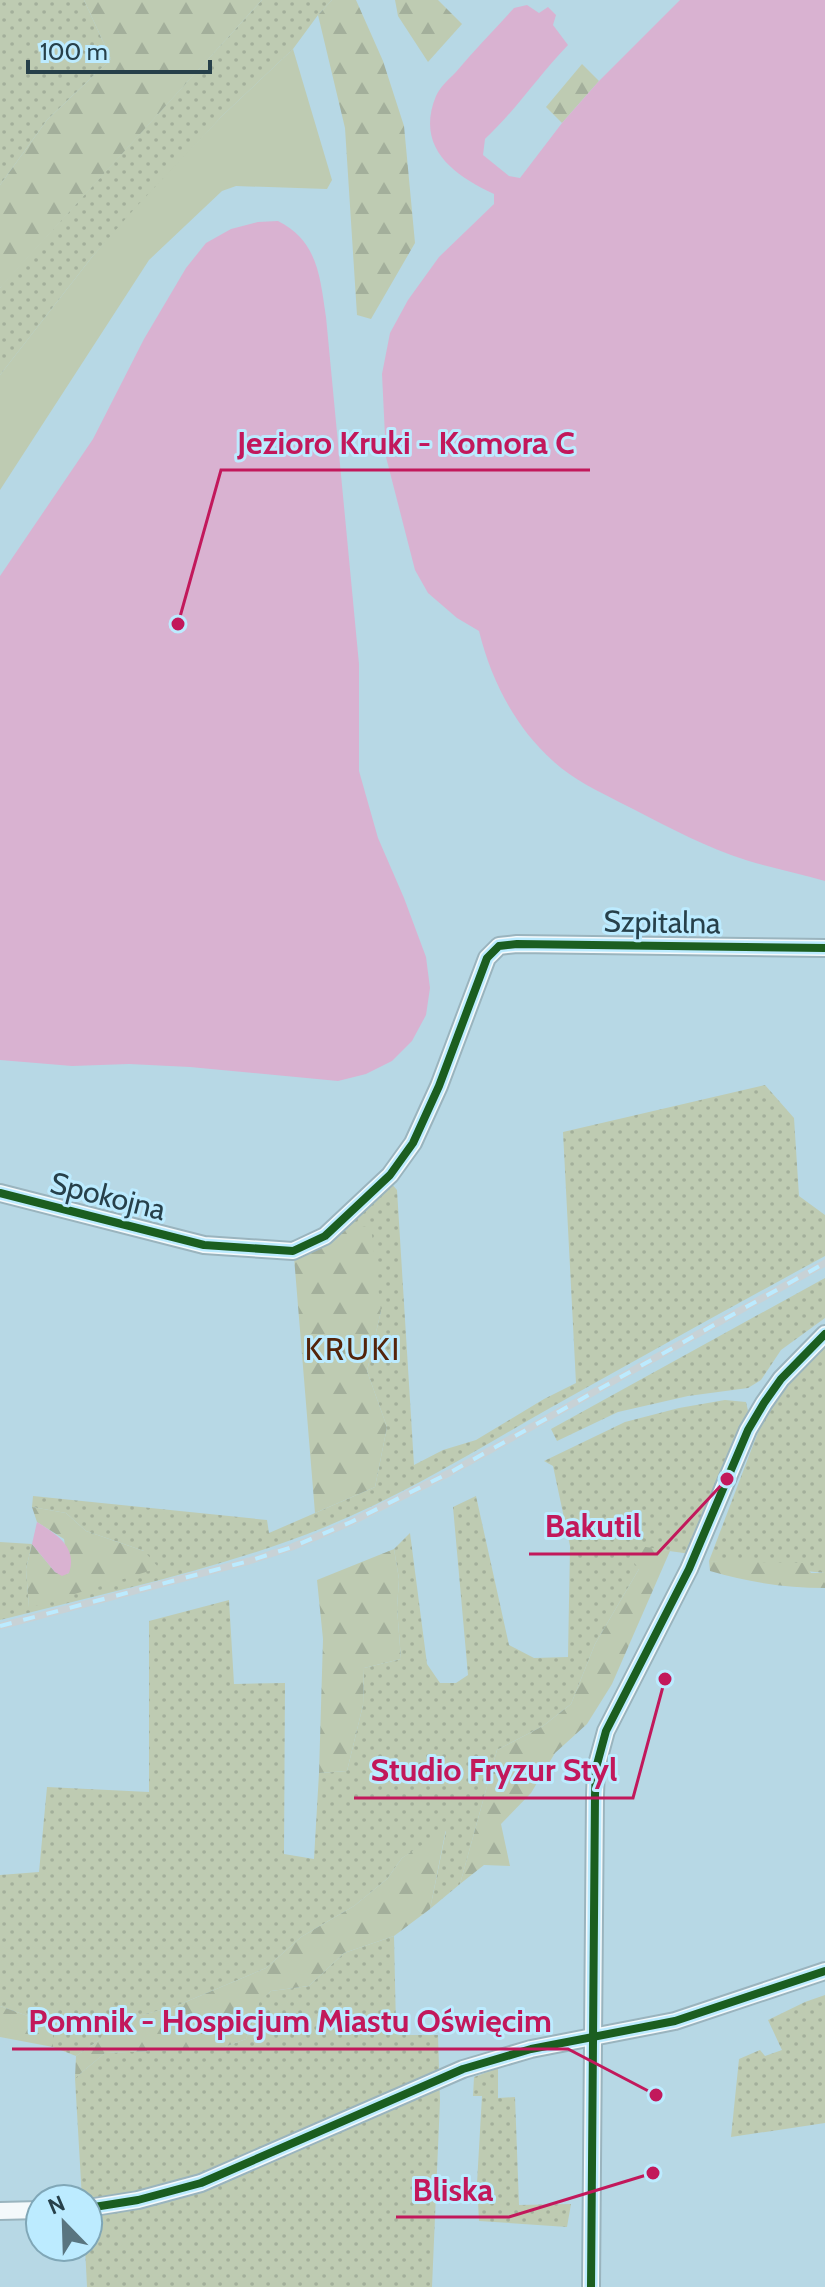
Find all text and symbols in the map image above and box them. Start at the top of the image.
scale bar [28,24,210,74]
text: 100 m [40,37,108,66]
callout: Jezioro Kruki - Komora C [221,414,590,470]
text: Jezioro Kruki - Komora C [236,423,575,462]
street label: Szpitalna [603,902,721,942]
street label: Spokojna [47,1164,170,1228]
district label: KRUKI [305,1329,401,1368]
callout: Bakutil [529,1498,657,1554]
text: Bakutil [545,1506,641,1545]
callout: Studio Fryzur Styl [354,1742,633,1798]
text: Studio Fryzur Styl [371,1750,617,1789]
callout: Pomnik - Hospicjum Miastu Oświęcim [12,1993,568,2049]
text: Pomnik - Hospicjum Miastu Oświęcim [28,2001,552,2040]
callout: Bliska [396,2161,509,2217]
text: Bliska [413,2170,493,2209]
north arrow [24,2183,104,2263]
text: N [44,2190,69,2221]

